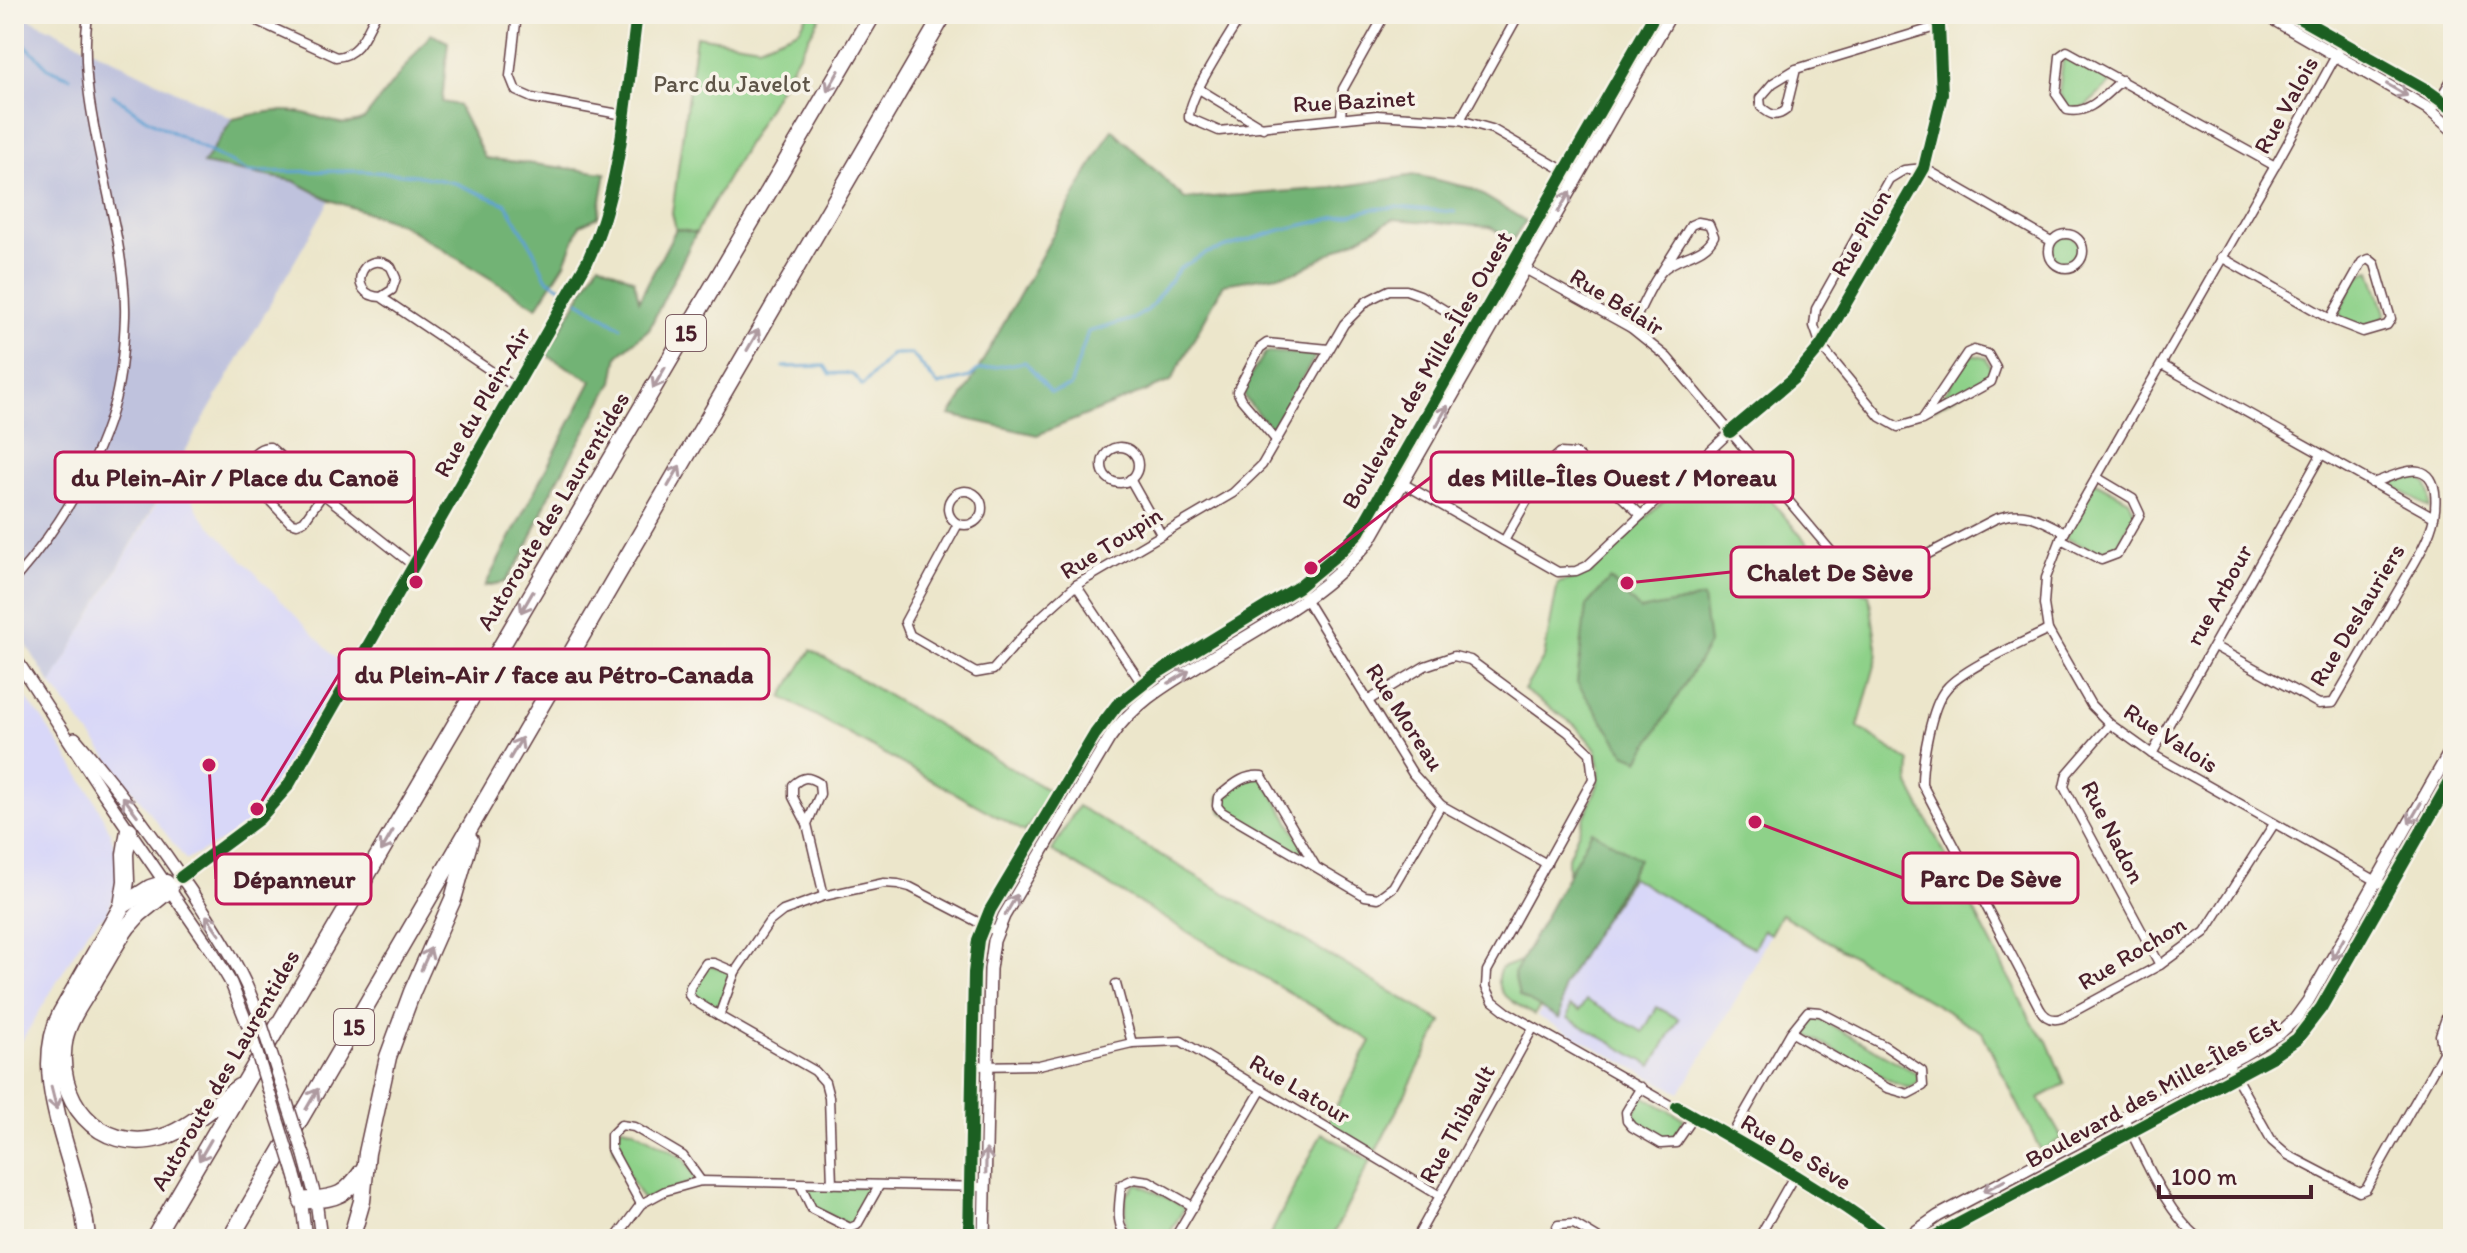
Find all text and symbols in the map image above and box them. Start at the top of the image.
street label: Rue Valois [2247,51,2324,159]
park label: Parc du Javelot [653,69,811,98]
one-way arrow [825,69,841,92]
street label: Rue Bazinet [1292,83,1416,118]
one-way arrow [2384,83,2408,98]
street label: Rue Pilon [1824,184,1897,282]
one-way arrow [1556,191,1572,214]
street label: Boulevard des Mille-Îles Ouest [1335,226,1518,514]
street label: Rue Bélair [1565,261,1670,342]
road number: 15 [666,315,706,351]
street label: Rue du Plein-Air [427,321,537,482]
one-way arrow [745,329,761,352]
one-way arrow [651,366,667,389]
street label: Autoroute des Laurentides [470,386,635,635]
one-way arrow [1434,405,1450,428]
callout: du Plein-Air / Place du Canoë [55,452,414,502]
callout: des Mille-Îles Ouest / Moreau [1431,452,1793,502]
text: du Plein-Air / Place du Canoë [71,461,399,493]
text: des Mille-Îles Ouest / Moreau [1447,461,1777,493]
one-way arrow [666,465,682,488]
street label: Rue Toupin [1054,500,1167,585]
street label: Rue Deslauriers [2303,538,2411,692]
street label: rue Arbour [2179,539,2259,651]
callout: Chalet De Sève [1731,547,1929,597]
text: Chalet De Sève [1747,556,1913,588]
one-way arrow [519,590,535,613]
callout: du Plein-Air / face au Pétro-Canada [339,649,769,699]
text: du Plein-Air / face au Pétro-Canada [354,658,754,690]
street label: Rue Moreau [1360,658,1451,776]
one-way arrow [1167,669,1190,685]
street label: Rue Valois [2118,696,2224,779]
one-way arrow [508,737,524,760]
street label: Rue Nadon [2075,775,2152,888]
one-way arrow [122,796,139,817]
one-way arrow [2407,801,2422,825]
one-way arrow [379,829,395,852]
callout: Parc De Sève [1903,853,2078,903]
callout: Dépanneur [216,854,371,904]
text: Parc De Sève [1920,862,2062,894]
text: Dépanneur [233,863,356,895]
one-way arrow [1003,894,1019,917]
street label: Rue Rochon [2072,909,2191,996]
one-way arrow [205,915,222,937]
one-way arrow [2330,936,2345,960]
street label: Autoroute des Laurentides [144,944,306,1195]
one-way arrow [419,948,434,972]
road number: 15 [334,1009,374,1045]
street label: Boulevard des Mille-Îles Est [2020,1009,2285,1174]
street label: Rue Latour [1245,1047,1356,1130]
street label: Rue Thibault [1412,1059,1501,1188]
one-way arrow [48,1085,63,1111]
one-way arrow [304,1088,320,1111]
street label: Rue De Sève [1736,1107,1857,1196]
one-way arrow [197,1138,213,1161]
one-way arrow [978,1148,993,1175]
scale bar [2159,1149,2311,1199]
text: 100 m [2171,1162,2237,1191]
one-way arrow [1982,1179,2006,1195]

